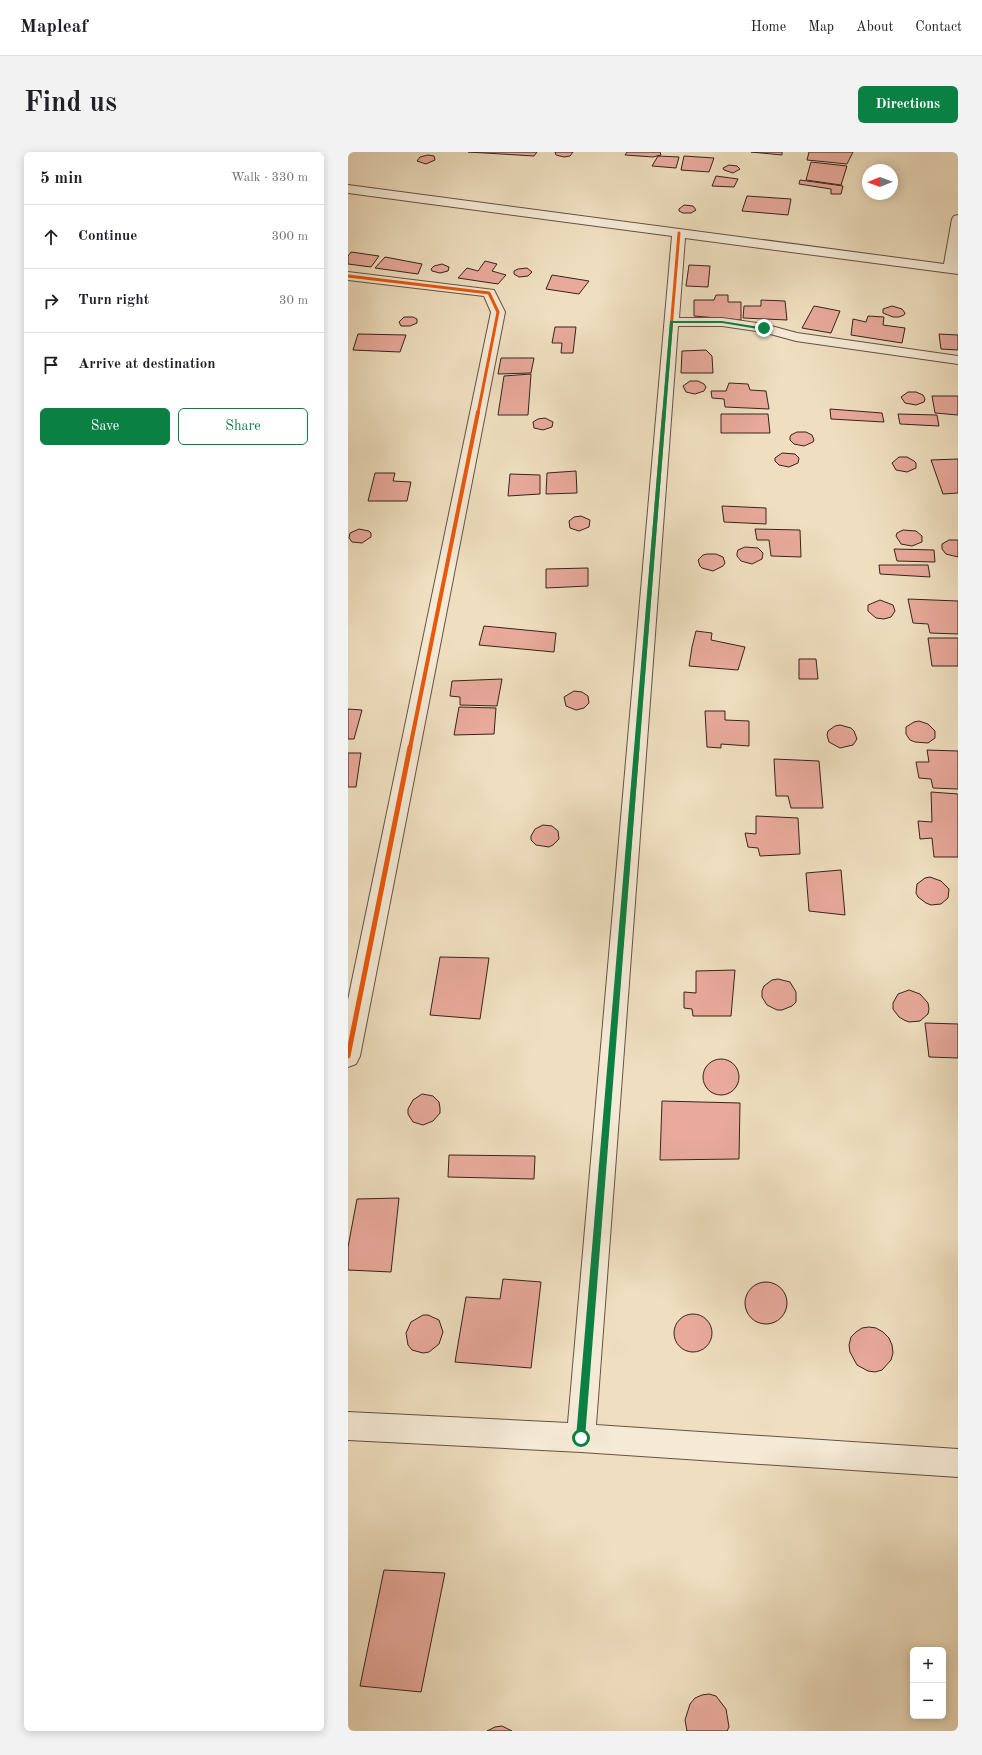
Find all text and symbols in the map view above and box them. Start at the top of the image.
text: Mapleaf [20,18,88,37]
text: Home [751,20,786,34]
text: Map [808,20,834,34]
text: About [856,20,893,34]
text: Contact [915,20,962,34]
button: Directions [858,86,958,123]
text: Find us [24,90,117,118]
north arrow [862,164,898,200]
text: 5 min [40,170,83,187]
text: Walk · 330 m [231,171,308,184]
icon: ahead [40,226,62,248]
text: Continue [78,229,137,244]
text: 300 m [271,230,308,243]
icon: right [40,290,62,312]
text: Turn right [78,293,149,308]
text: 30 m [279,294,308,307]
route end [755,319,773,337]
icon: arrive [40,354,62,376]
text: Arrive at destination [78,357,216,372]
button: Save [40,408,170,445]
button: Share [178,408,308,445]
route start [572,1429,590,1447]
map controls [910,1647,946,1719]
button: + [910,1647,946,1683]
button: − [910,1683,946,1719]

